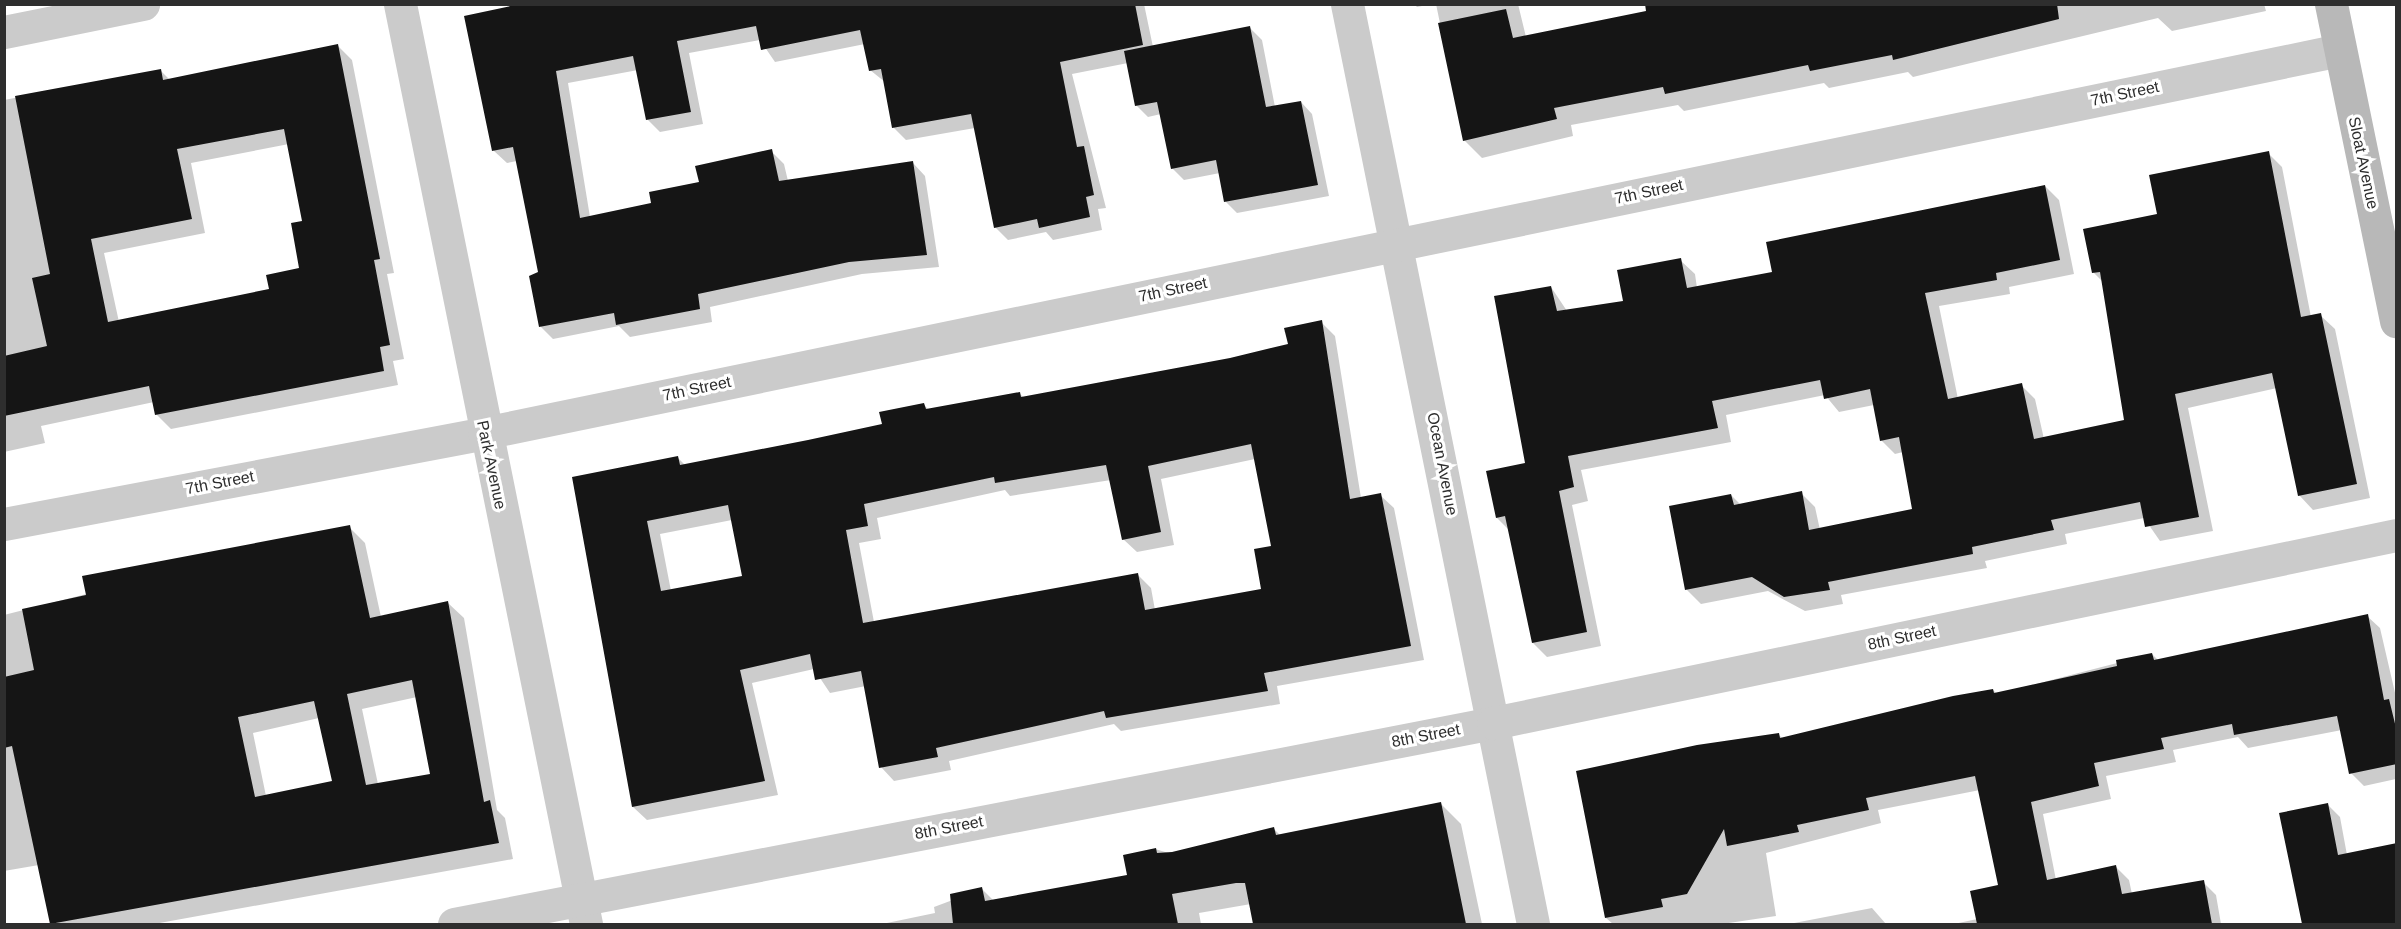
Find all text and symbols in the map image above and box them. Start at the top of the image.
street label: 7th Street [2089,77,2161,111]
street label: Sloat Avenue [2344,115,2382,211]
street label: 7th Street [1613,175,1685,209]
street label: 7th Street [1137,273,1209,307]
street label: 7th Street [661,372,733,406]
street label: Ocean Avenue [1423,410,1461,518]
street label: Park Avenue [472,418,510,512]
street label: 7th Street [184,467,256,499]
street label: 8th Street [1866,621,1938,655]
street label: 8th Street [1390,720,1462,752]
street label: 8th Street [913,812,985,844]

